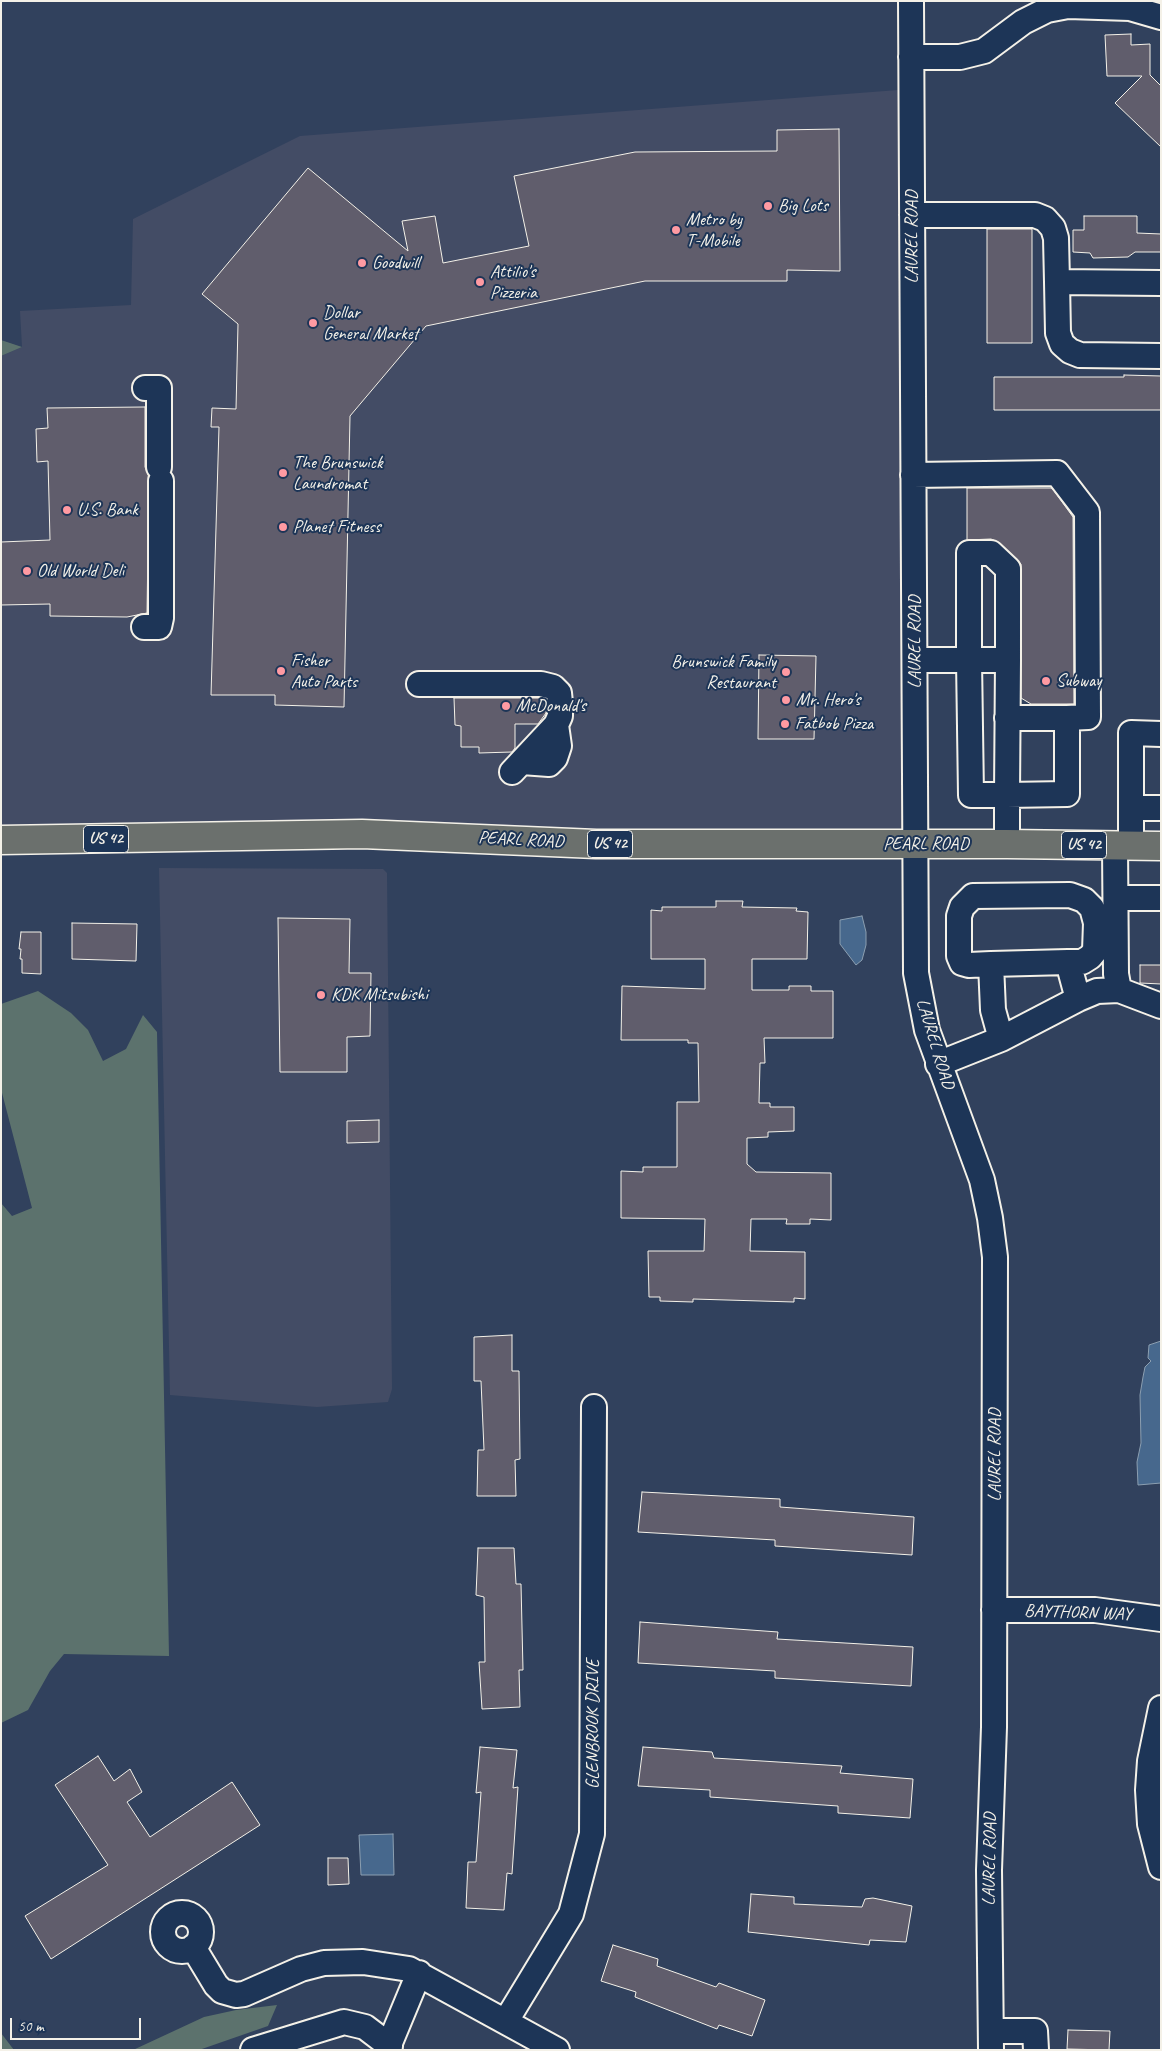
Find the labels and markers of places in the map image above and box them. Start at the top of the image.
place label: Big Lots [778,195,828,217]
marker: Big Lots [762,200,774,212]
place label: Metro by T-Mobile [686,209,742,252]
marker: Metro by T-Mobile [670,224,682,236]
place label: Goodwill [372,252,419,274]
marker: Goodwill [356,257,368,269]
place label: Attilio's Pizzeria [490,261,537,304]
marker: Attilio's Pizzeria [474,276,486,288]
place label: Dollar General Market [323,302,419,344]
marker: Dollar General Market [307,317,319,329]
place label: The Brunswick Laundromat [293,452,382,494]
marker: The Brunswick Laundromat [277,467,289,479]
place label: U.S. Bank [77,499,138,521]
marker: U.S. Bank [61,504,73,516]
place label: Planet Fitness [293,516,381,538]
marker: Planet Fitness [277,521,289,533]
place label: Old World Deli [37,560,124,582]
marker: Old World Deli [21,565,33,577]
place label: Fisher Auto Parts [291,650,357,692]
place label: Brunswick Family Restaurant [671,651,776,694]
marker: Fisher Auto Parts [275,665,287,677]
marker: Brunswick Family Restaurant [780,666,792,678]
place label: Subway [1056,670,1101,692]
marker: Subway [1040,675,1052,687]
place label: Mr. Hero's [796,689,860,711]
marker: Mr. Hero's [780,694,792,706]
place label: McDonald's [516,695,586,717]
marker: McDonald's [500,700,512,712]
place label: Fatbob Pizza [795,713,873,735]
marker: Fatbob Pizza [779,718,791,730]
place label: KDK Mitsubishi [331,984,428,1006]
marker: KDK Mitsubishi [315,989,327,1001]

